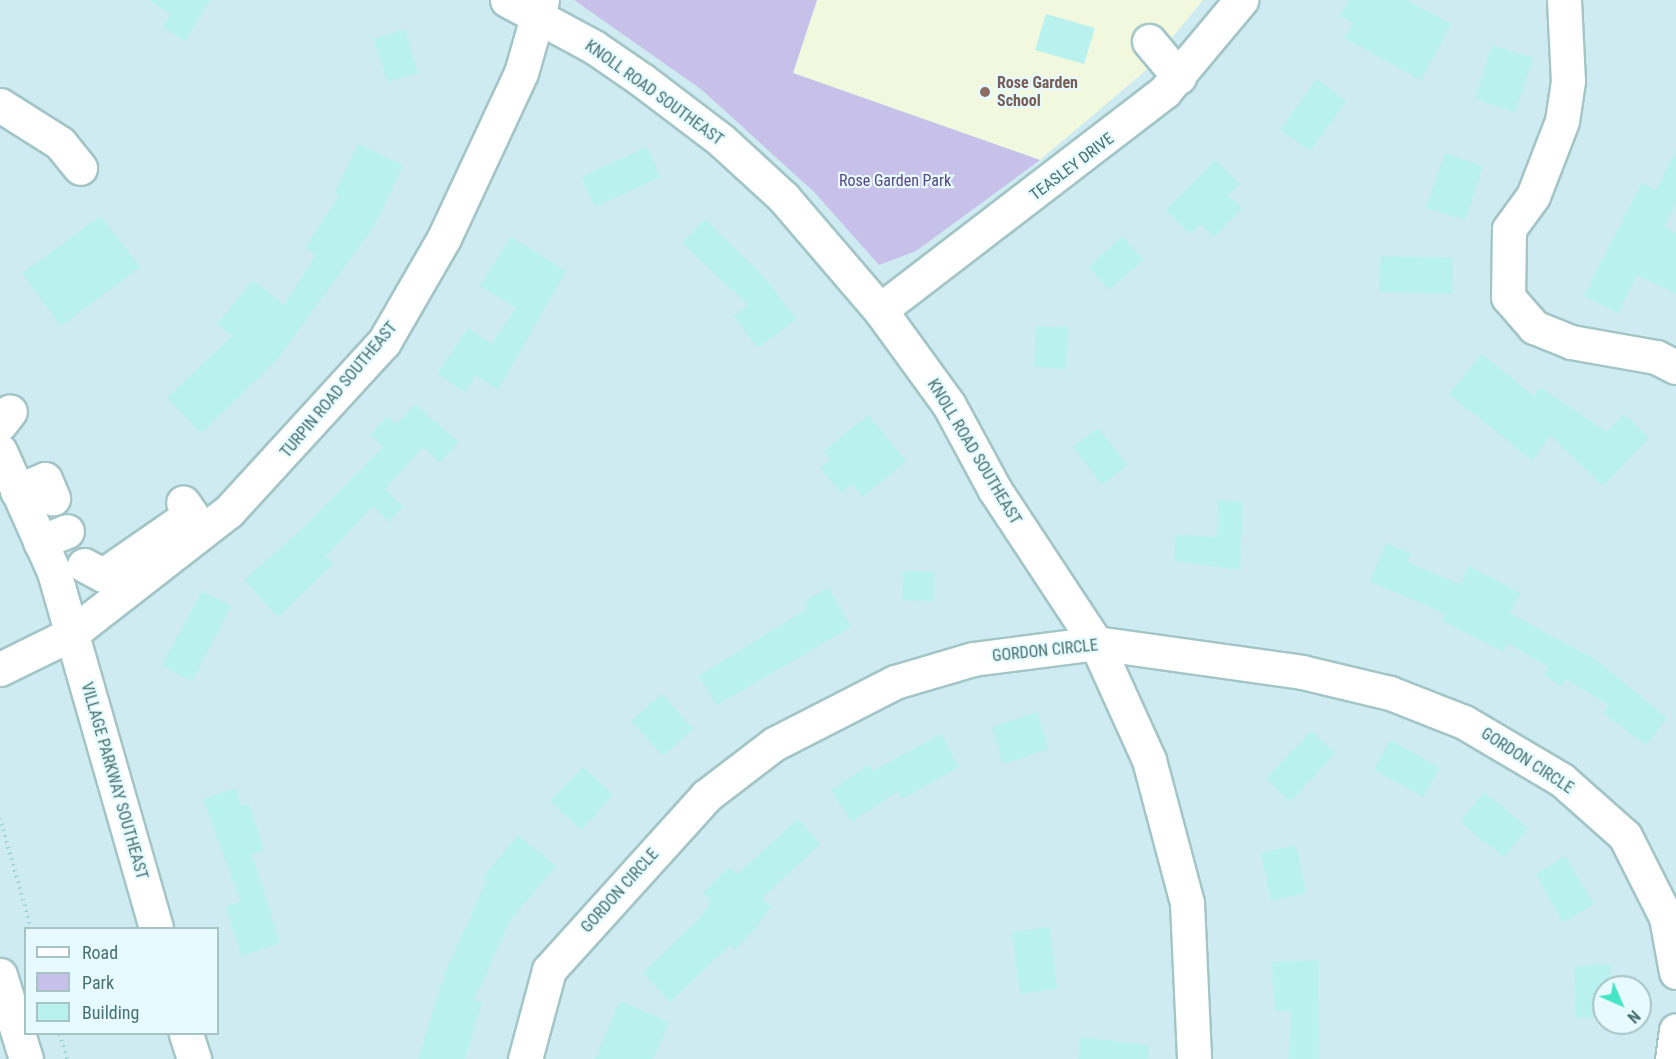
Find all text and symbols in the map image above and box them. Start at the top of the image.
street label: KNOLL ROAD SOUTHEAST [581,36,727,150]
place label: Rose Garden School [997,73,1078,111]
marker: Rose Garden School [978,85,992,99]
street label: TEASLEY DRIVE [1026,129,1118,205]
park label: Rose Garden Park [839,171,951,191]
street label: TURPIN ROAD SOUTHEAST [277,318,401,462]
street label: KNOLL ROAD SOUTHEAST [923,376,1025,528]
street label: GORDON CIRCLE [991,636,1099,666]
street label: VILLAGE PARKWAY SOUTHEAST [77,680,151,882]
street label: GORDON CIRCLE [1477,724,1577,798]
street label: GORDON CIRCLE [577,845,663,937]
legend [24,927,219,1035]
text: Road [82,942,118,963]
text: Park [82,972,114,993]
north arrow [1592,975,1652,1035]
text: Building [82,1002,139,1023]
text: N [1623,1006,1644,1027]

